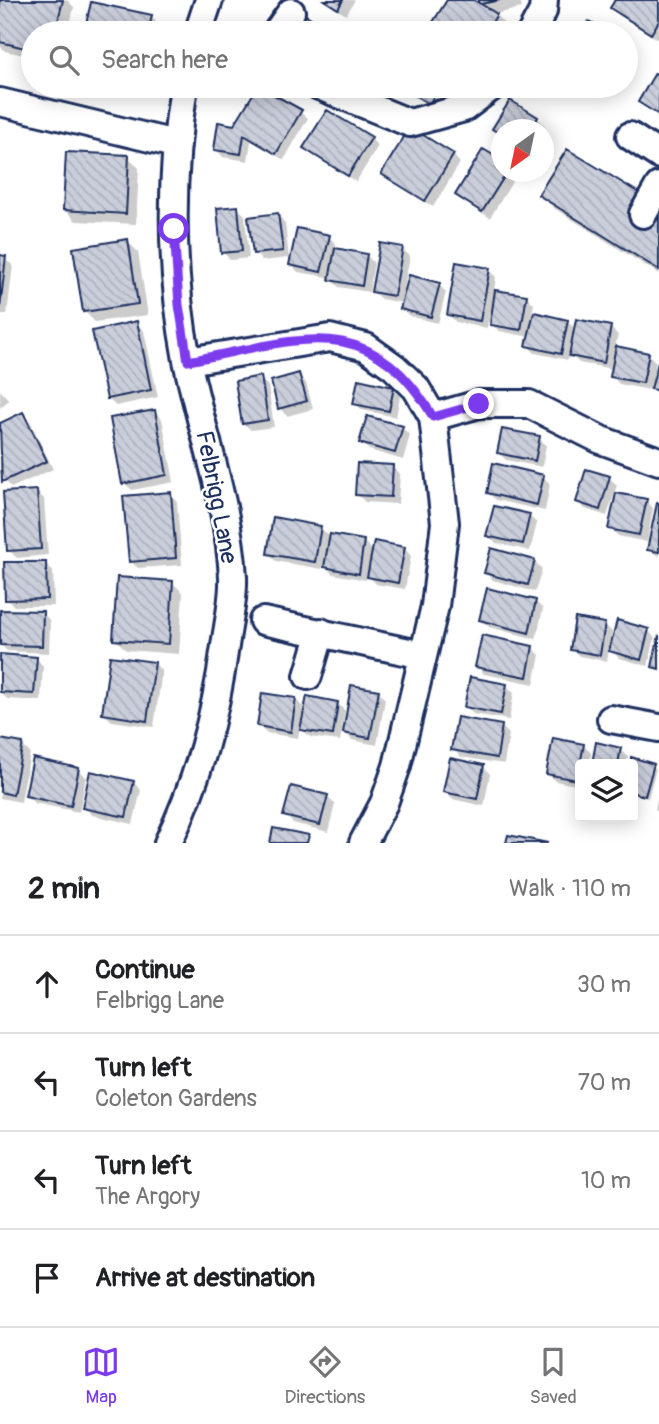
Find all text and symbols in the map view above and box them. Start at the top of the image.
search box [21,21,638,98]
icon: search [45,41,83,79]
text: Search here [101,44,228,76]
north arrow [491,119,554,182]
route start [158,213,189,244]
route end [463,388,494,419]
street label: Felbrigg Lane [189,428,244,566]
map controls [575,759,638,822]
button: layers [575,759,638,822]
text: 2 min [28,870,100,907]
text: Walk · 110 m [509,874,631,903]
text: Continue [95,954,195,986]
icon: ahead [28,965,66,1003]
text: 30 m [577,970,631,999]
text: Felbrigg Lane [95,986,224,1015]
text: Turn left [95,1052,191,1084]
icon: left [28,1063,66,1101]
text: 70 m [578,1068,631,1097]
text: Coleton Gardens [95,1084,257,1113]
text: Turn left [95,1150,191,1182]
icon: left [28,1161,66,1199]
text: 10 m [581,1166,631,1195]
text: The Argory [95,1182,200,1211]
icon: arrive [28,1259,66,1297]
text: Arrive at destination [95,1262,315,1294]
tab: Map [82,1343,120,1409]
tab: Directions [285,1343,365,1409]
tab: Saved [530,1343,577,1409]

